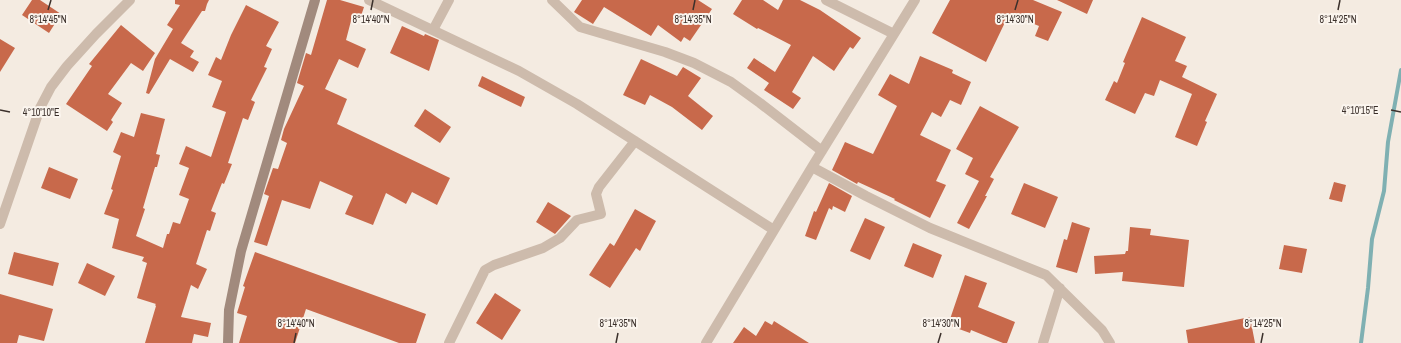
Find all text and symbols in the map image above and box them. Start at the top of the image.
text: 8°14'45"N [29,13,67,26]
text: 8°14'40"N [352,13,390,26]
text: 8°14'35"N [674,13,712,26]
text: 8°14'30"N [996,13,1034,26]
text: 8°14'25"N [1319,13,1357,26]
text: 4°10'15"E [1342,104,1378,117]
text: 4°10'10"E [23,106,59,119]
text: 8°14'40"N [277,317,315,330]
text: 8°14'35"N [599,317,637,330]
text: 8°14'30"N [922,317,960,330]
text: 8°14'25"N [1244,317,1282,330]

